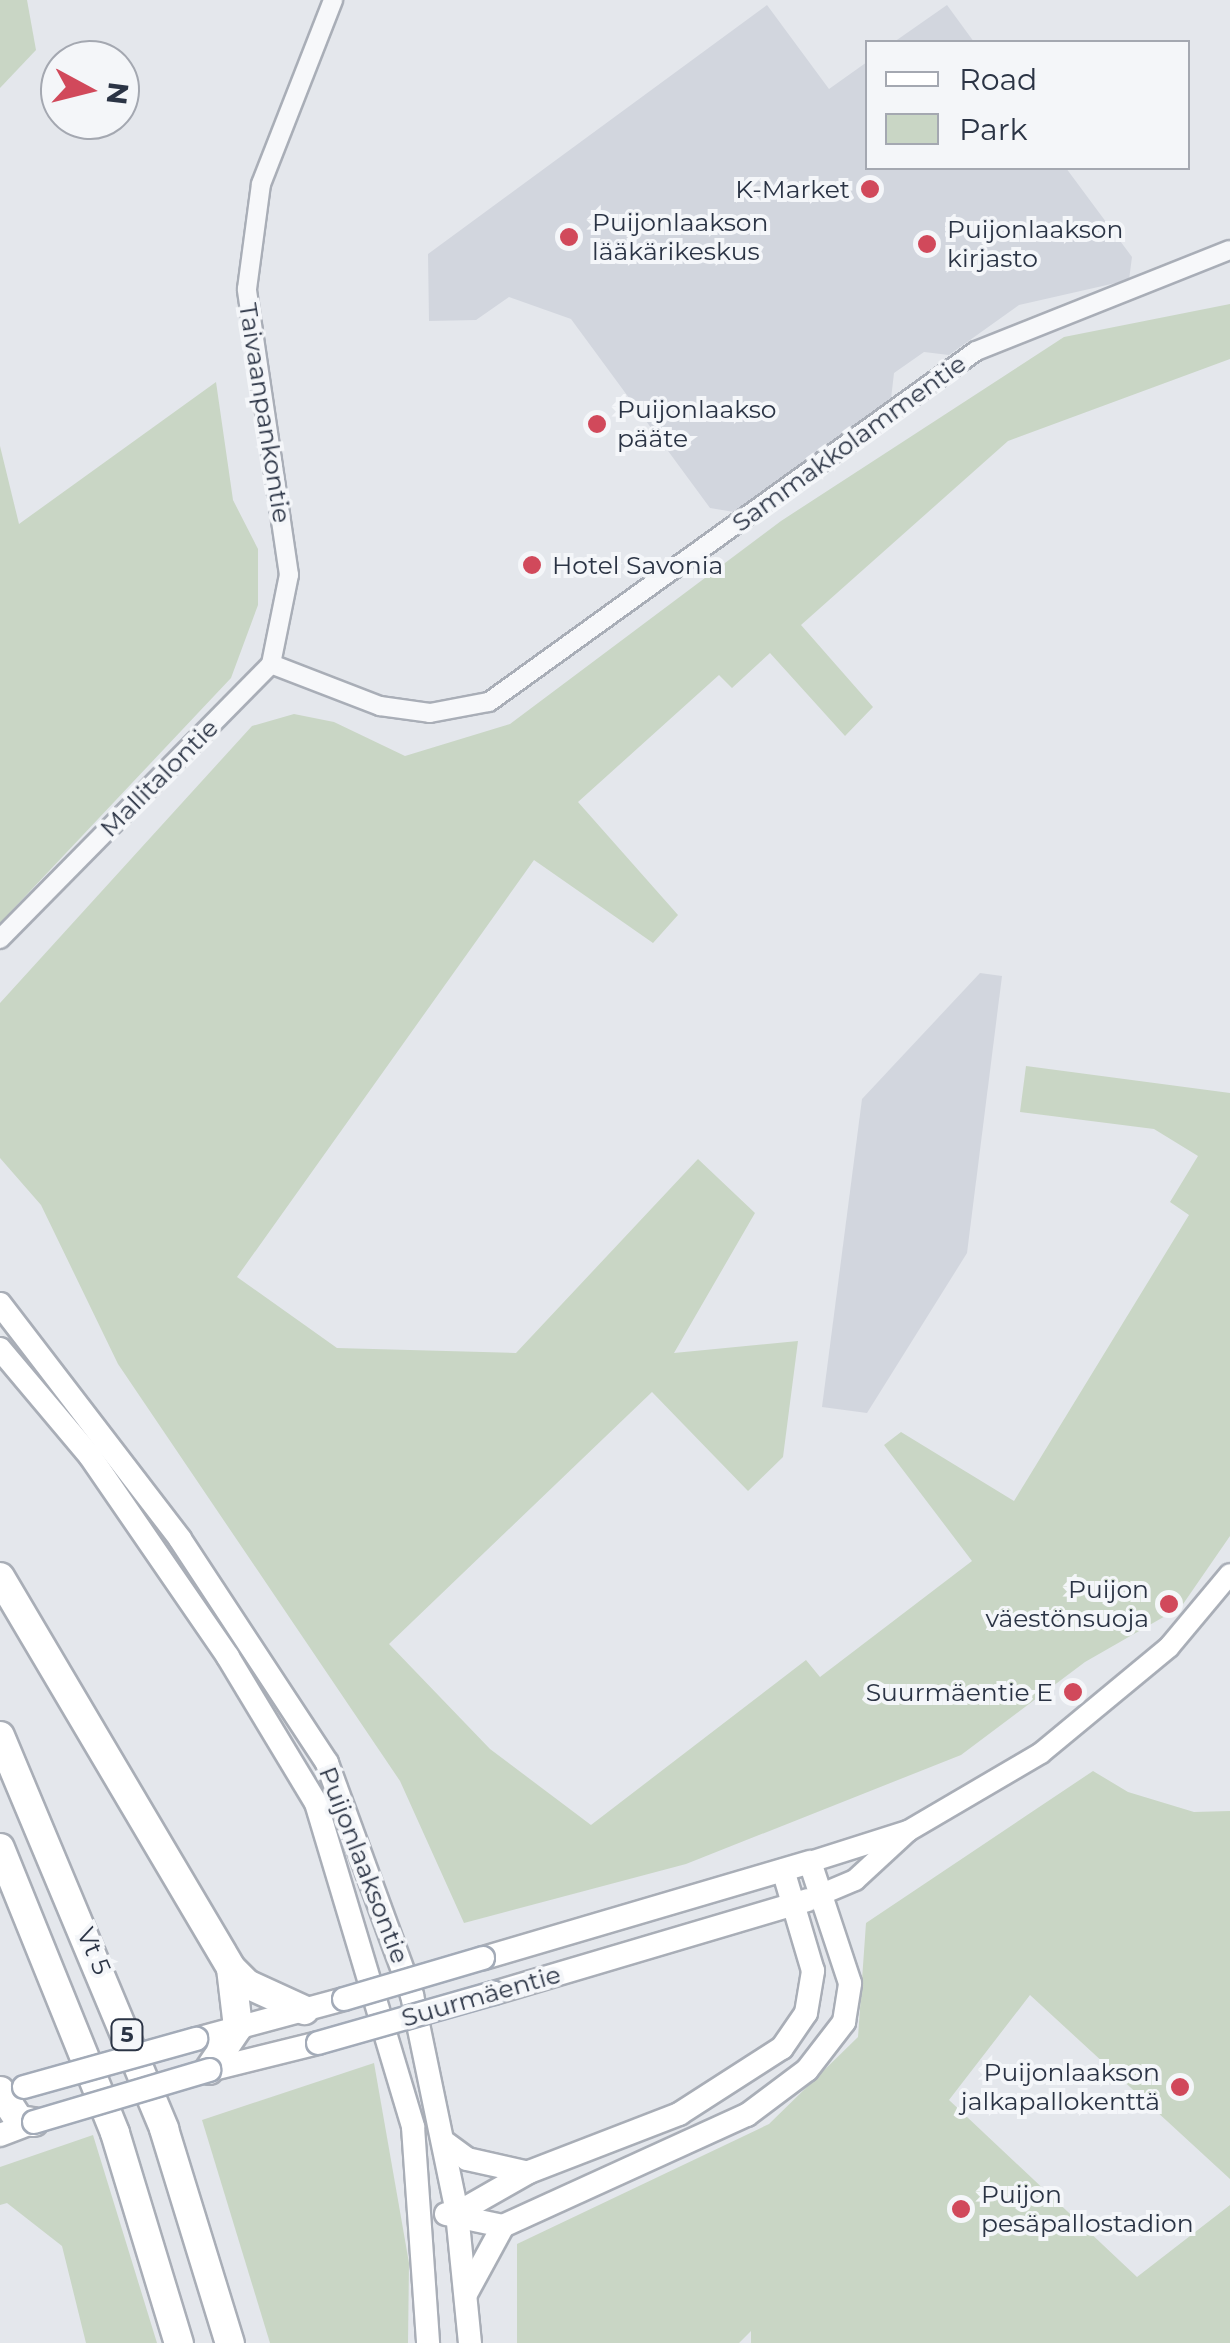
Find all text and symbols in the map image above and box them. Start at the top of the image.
north arrow [40,40,140,140]
legend [865,40,1190,170]
text: Road [959,61,1037,98]
text: N [100,80,136,107]
text: Park [959,111,1028,148]
place label: K-Market [735,174,850,204]
marker: K-Market [859,178,881,200]
place label: Puijonlaakson lääkärikeskus [592,208,768,267]
place label: Puijonlaakson kirjasto [947,215,1123,274]
marker: Puijonlaakson lääkärikeskus [556,224,582,250]
marker: Puijonlaakson kirjasto [916,233,938,255]
street label: Taivaanpankontie [233,301,297,525]
street label: Sammakkolammentie [726,348,972,538]
place label: Puijonlaakso pääte [617,395,777,454]
marker: Puijonlaakso pääte [586,413,608,435]
place label: Hotel Savonia [552,550,723,580]
marker: Hotel Savonia [521,554,543,576]
street label: Mallitalontie [94,713,224,843]
place label: Puijon väestönsuoja [985,1575,1149,1634]
marker: Puijon väestönsuoja [1158,1593,1180,1615]
place label: Suurmäentie E [866,1677,1053,1707]
marker: Suurmäentie E [1062,1681,1084,1703]
street label: Puijonlaaksontie [313,1762,415,1968]
street label: Vt 5 [71,1923,117,1979]
street label: Suurmäentie [398,1959,564,2033]
road number: 5 [110,2018,144,2052]
place label: Puijonlaakson jalkapallokenttä [961,2058,1160,2117]
marker: Puijonlaakson jalkapallokenttä [1169,2076,1191,2098]
place label: Puijon pesäpallostadion [981,2180,1194,2239]
marker: Puijon pesäpallostadion [950,2198,972,2220]

